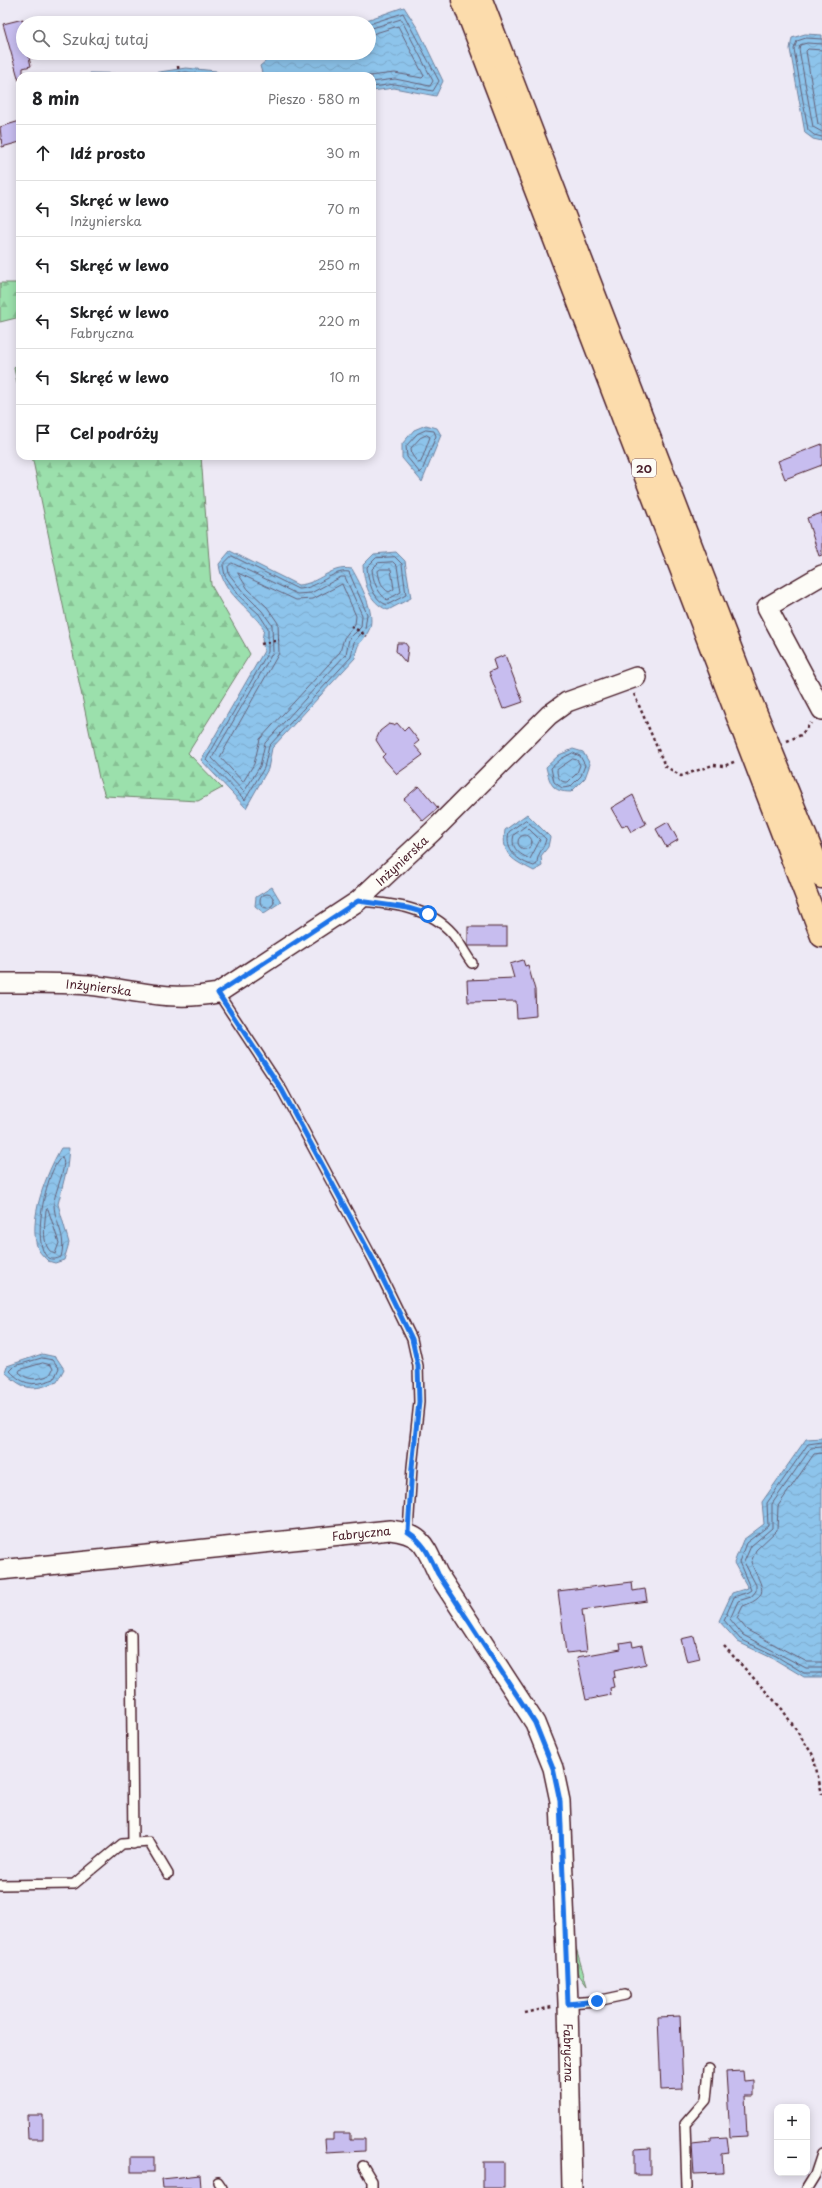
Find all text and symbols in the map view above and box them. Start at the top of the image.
search box [16,16,376,60]
icon: search [30,27,52,49]
text: Szukaj tutaj [62,27,149,50]
text: 8 min [32,85,80,111]
text: Pieszo · 580 m [268,89,360,108]
text: Idź prosto [70,141,145,164]
icon: ahead [32,142,54,164]
text: 30 m [326,143,360,162]
text: Skręć w lewo [70,188,169,211]
icon: left [32,198,54,220]
text: 70 m [327,199,360,218]
text: Inżynierska [70,211,142,230]
text: Skręć w lewo [70,253,169,276]
icon: left [32,254,54,276]
text: 250 m [318,255,360,274]
text: Skręć w lewo [70,300,169,323]
icon: left [32,310,54,332]
text: 220 m [318,311,360,330]
text: Fabryczna [70,323,134,342]
text: Skręć w lewo [70,365,169,388]
icon: left [32,366,54,388]
text: 10 m [330,367,360,386]
text: Cel podróży [70,421,158,444]
icon: arrive [32,422,54,444]
road number: 20 [632,459,656,477]
street label: Inżynierska [371,831,432,890]
route start [419,905,437,923]
street label: Inżynierska [65,974,134,1000]
street label: Fabryczna [331,1521,392,1545]
route end [588,1992,606,2010]
street label: Fabryczna [559,2023,579,2083]
map controls [774,2104,810,2176]
button: + [774,2104,810,2140]
button: − [774,2140,810,2176]

